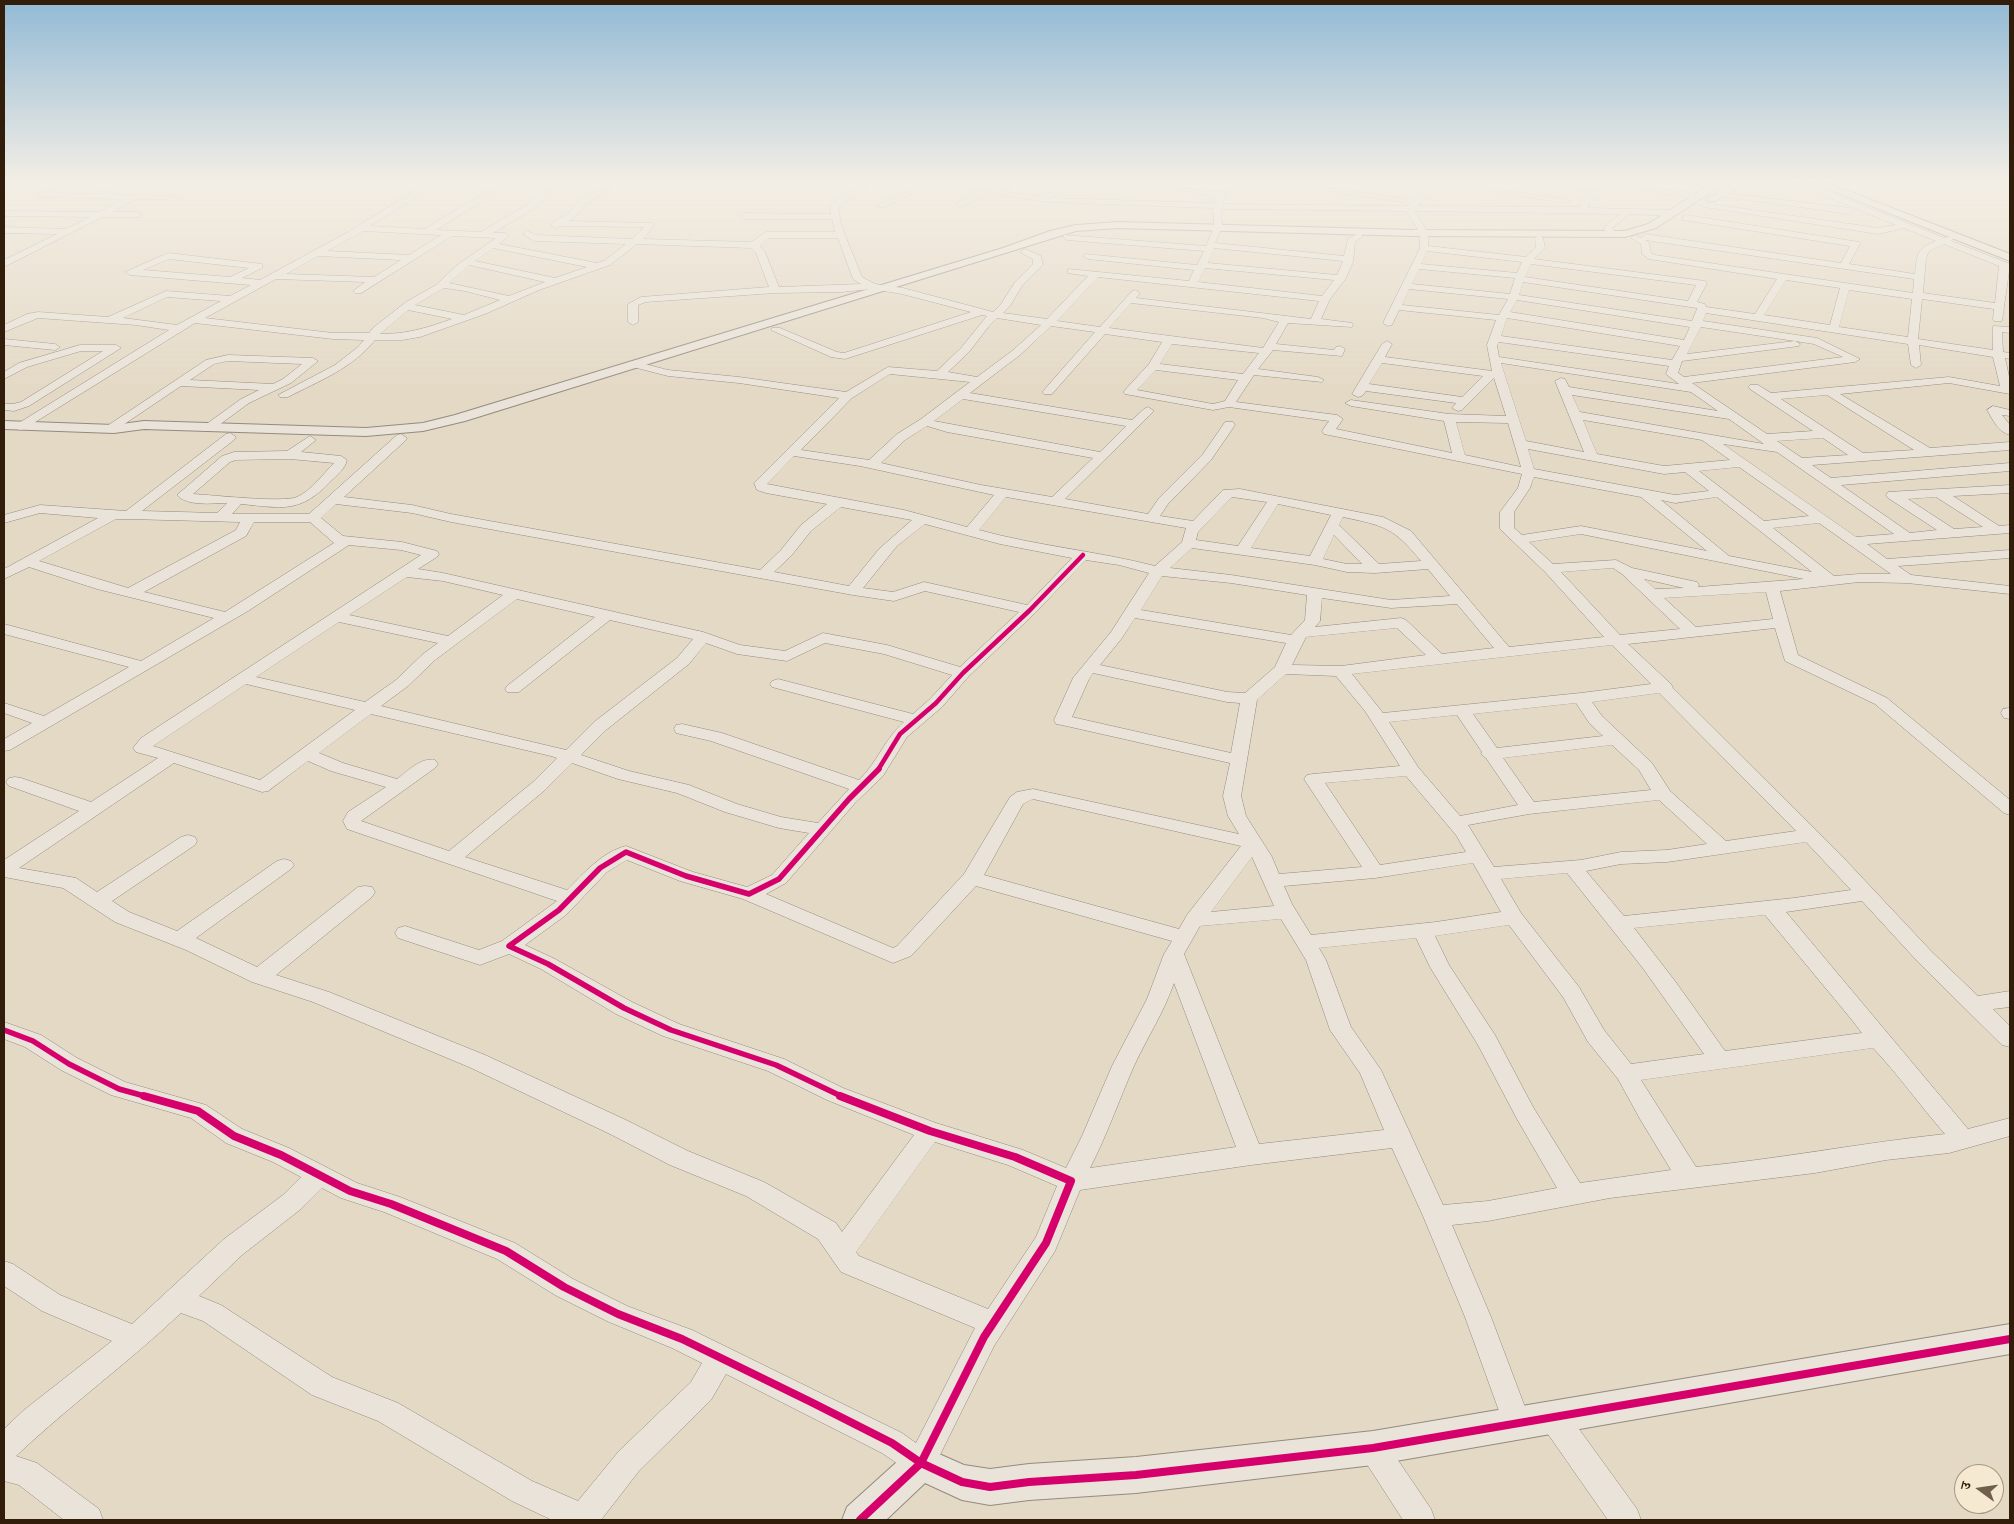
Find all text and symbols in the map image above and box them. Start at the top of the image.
north arrow [1954,1464,2004,1514]
text: उ [1956,1480,1975,1491]

